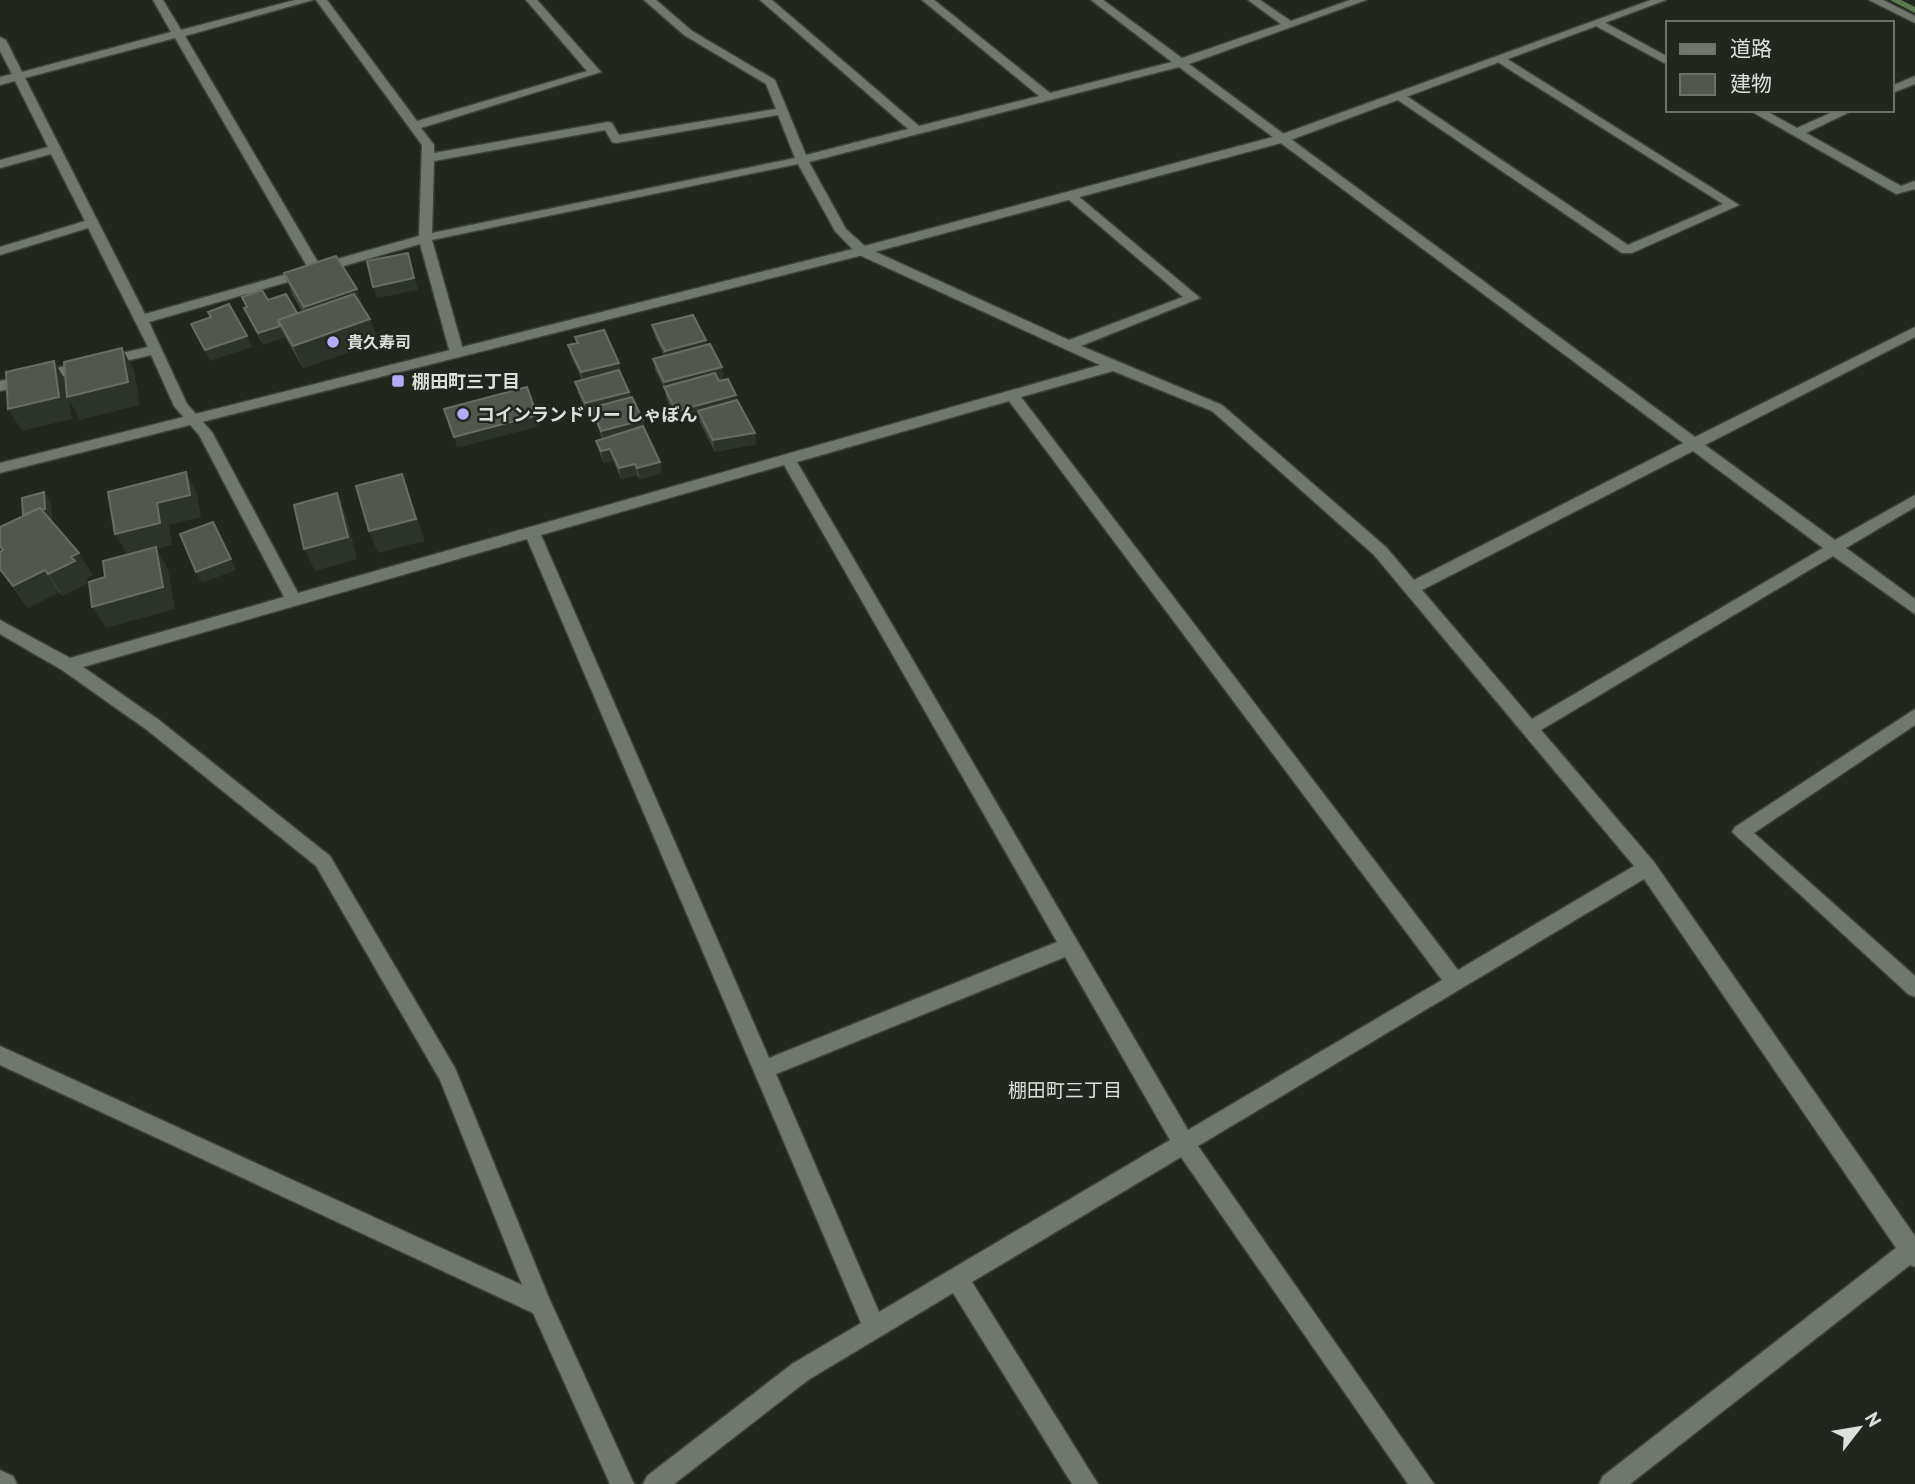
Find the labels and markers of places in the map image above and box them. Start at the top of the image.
place label: 貴久寿司 [347,332,411,352]
marker: 貴久寿司 [325,334,341,350]
place label: 棚田町三丁目 [412,370,520,393]
marker: 棚田町三丁目 [390,373,406,389]
place label: コインランドリー しゃぼん [477,403,698,426]
marker: コインランドリー しゃぼん [455,406,471,422]

